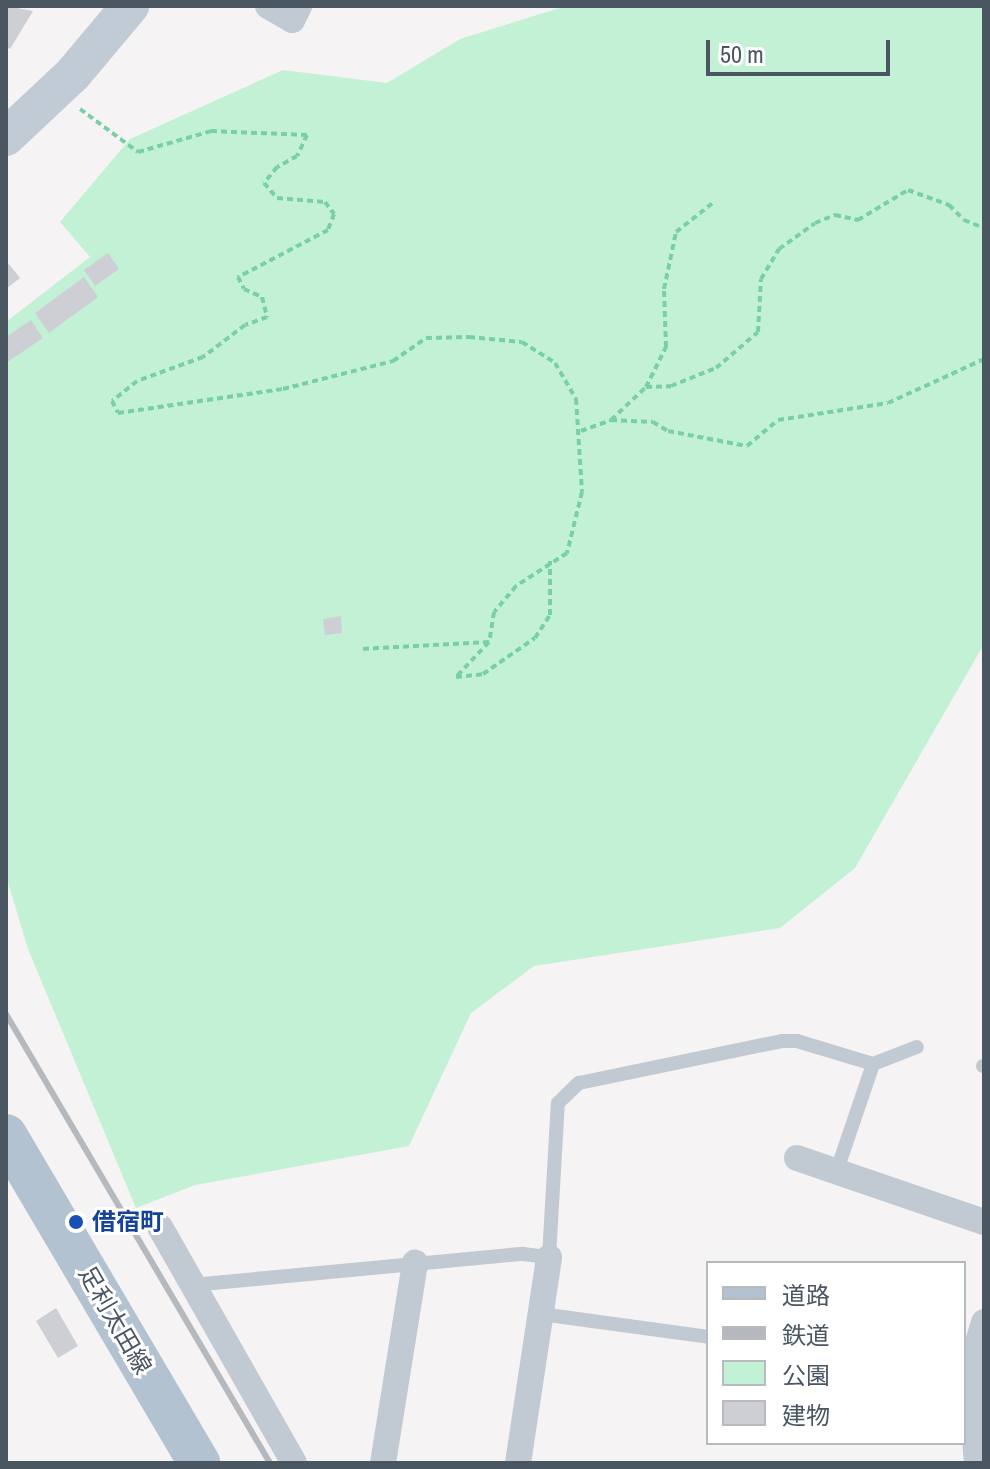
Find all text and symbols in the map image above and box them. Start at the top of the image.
scale bar [710,24,894,74]
text: 50 m [720,38,764,70]
place label: 借宿町 [92,1208,164,1236]
marker: 借宿町 [67,1213,85,1231]
street label: 足利太田線 [73,1261,157,1379]
legend [706,1261,966,1445]
text: 道路 [782,1279,830,1311]
text: 鉄道 [782,1319,830,1351]
text: 公園 [782,1359,830,1391]
text: 建物 [782,1399,830,1431]

